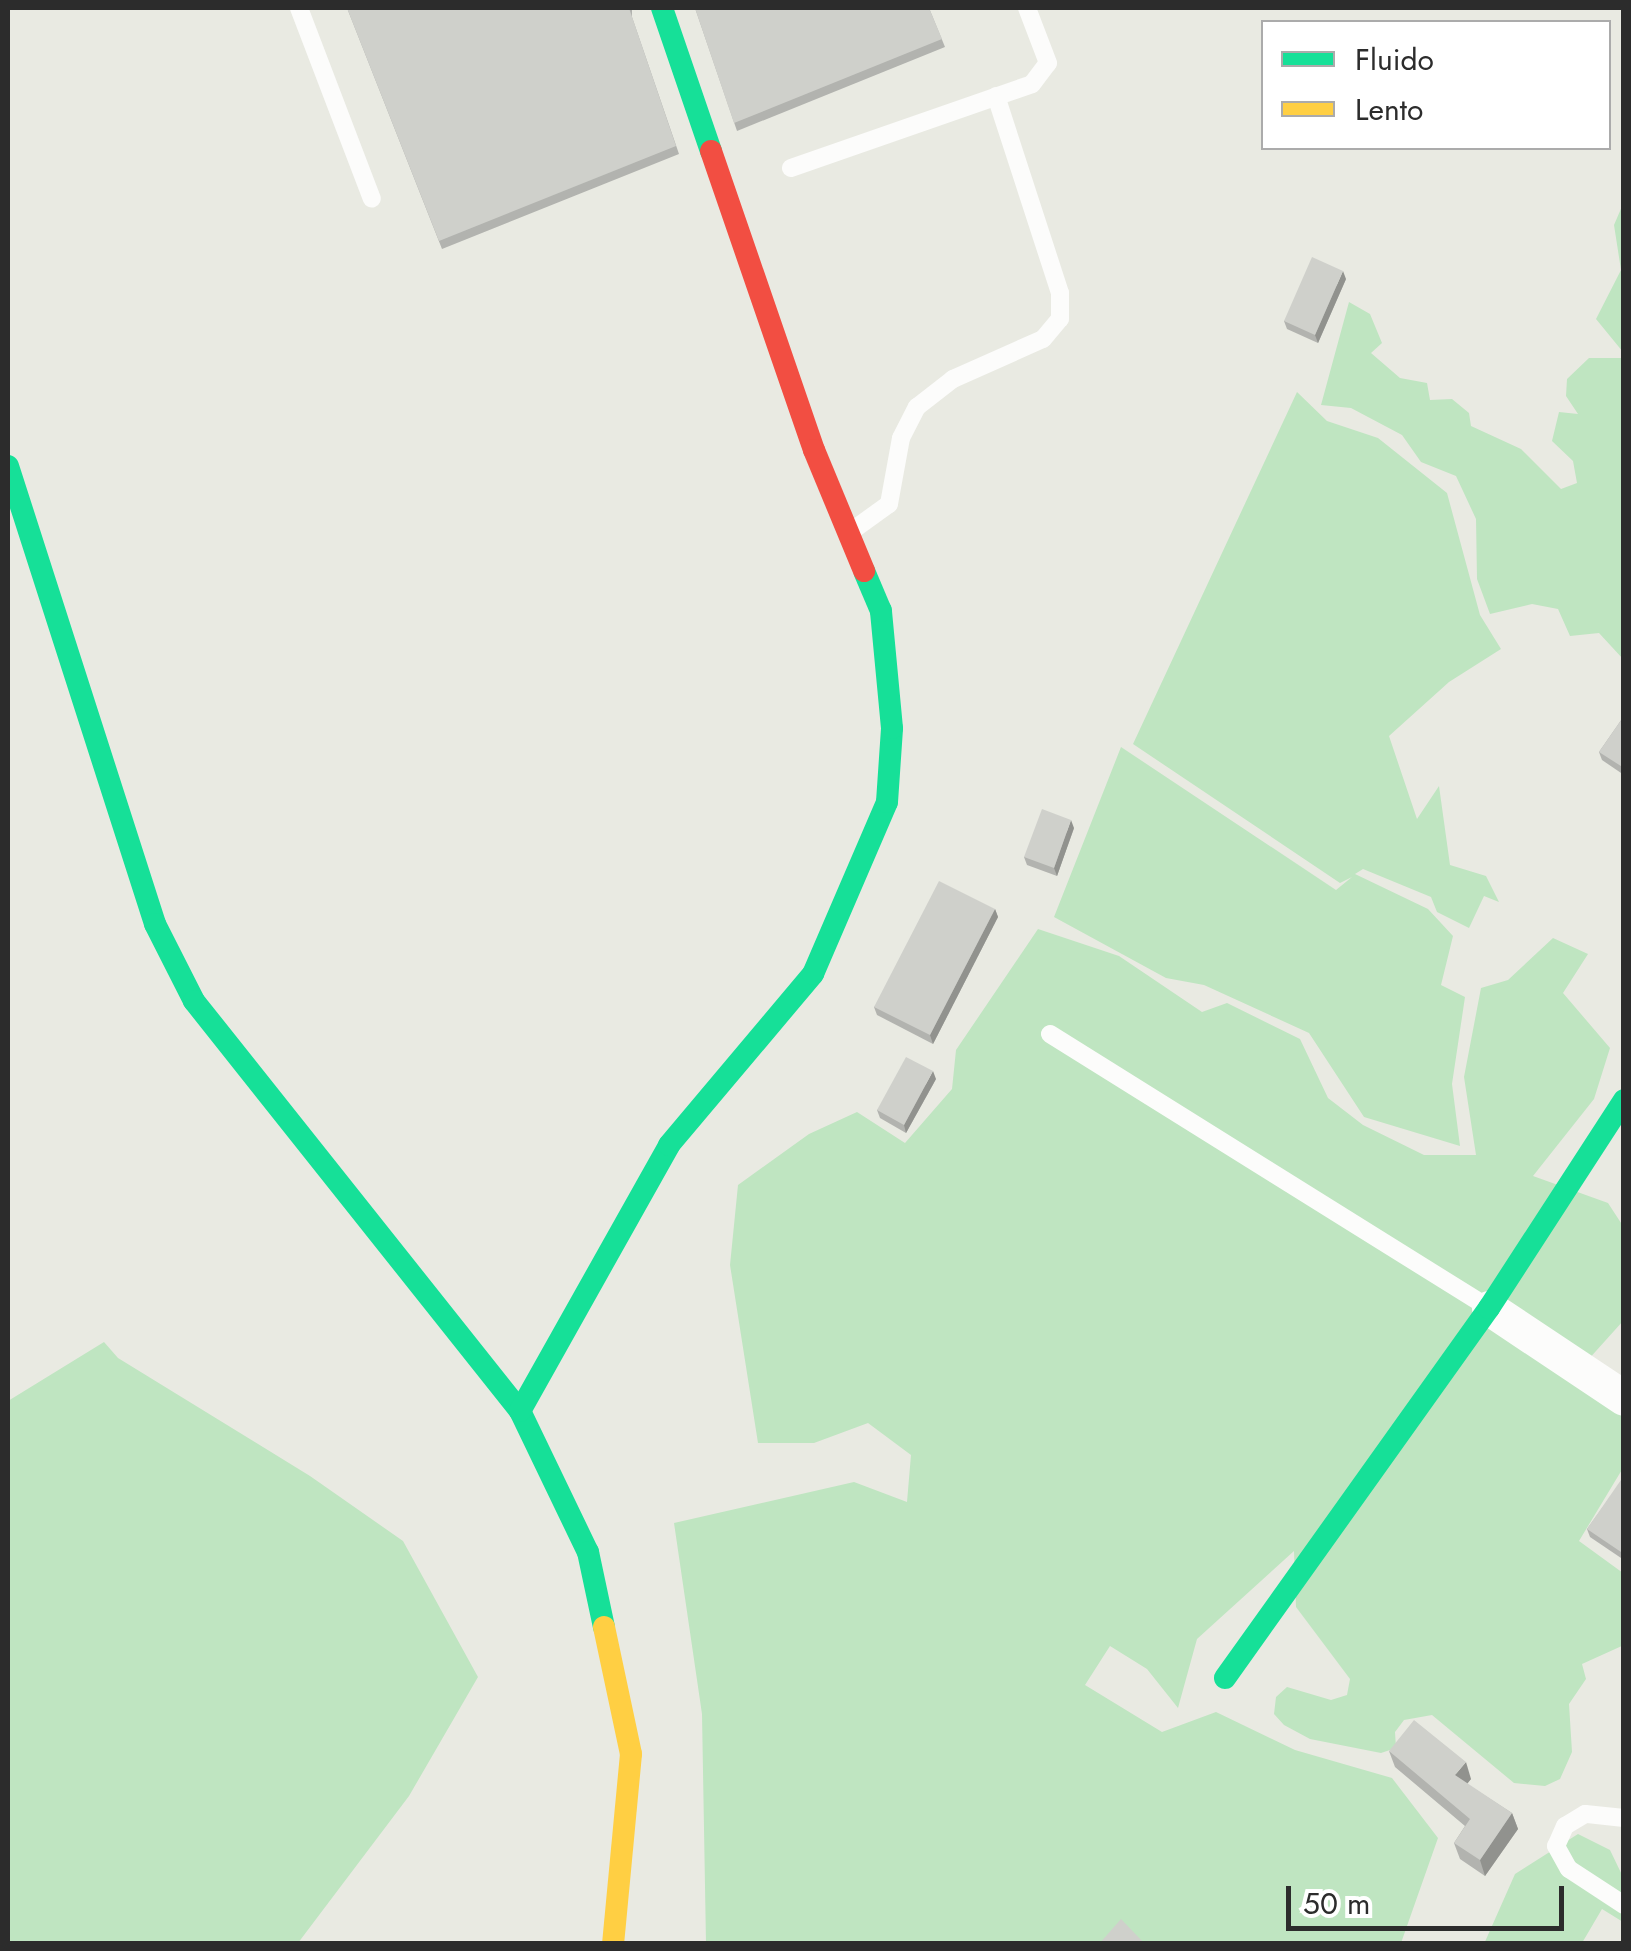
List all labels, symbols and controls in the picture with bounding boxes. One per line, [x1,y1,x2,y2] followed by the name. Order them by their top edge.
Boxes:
[1261,20,1611,150] legend
[1355,38,1434,81] text: Fluido
[1355,88,1423,131] text: Lento
[1291,1866,1568,1928] scale bar
[1303,1882,1370,1925] text: 50 m

